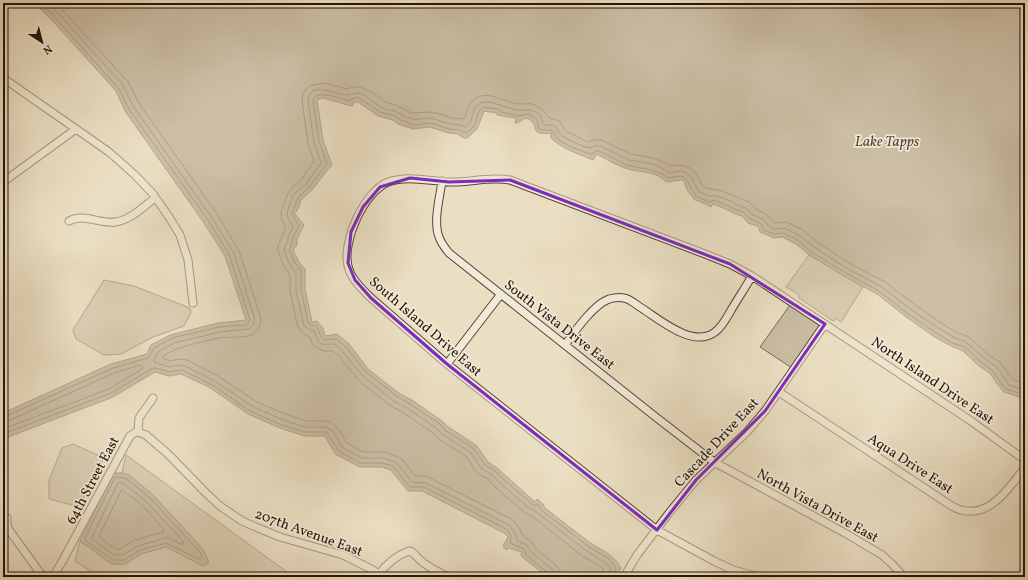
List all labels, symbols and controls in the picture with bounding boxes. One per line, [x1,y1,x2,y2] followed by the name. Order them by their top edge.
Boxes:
[22,22,62,62] north arrow
[39,40,55,57] text: N
[855,132,920,153] water label: Lake Tapps
[365,273,485,381] street label: South Island Drive East
[500,276,618,375] street label: South Vista Drive East
[867,333,997,429] street label: North Island Drive East
[671,394,764,492] street label: Cascade Drive East
[864,430,957,499] street label: Aqua Drive East
[62,433,124,528] street label: 64th Street East
[753,465,882,548] street label: North Vista Drive East
[252,505,365,562] street label: 207th Avenue East

